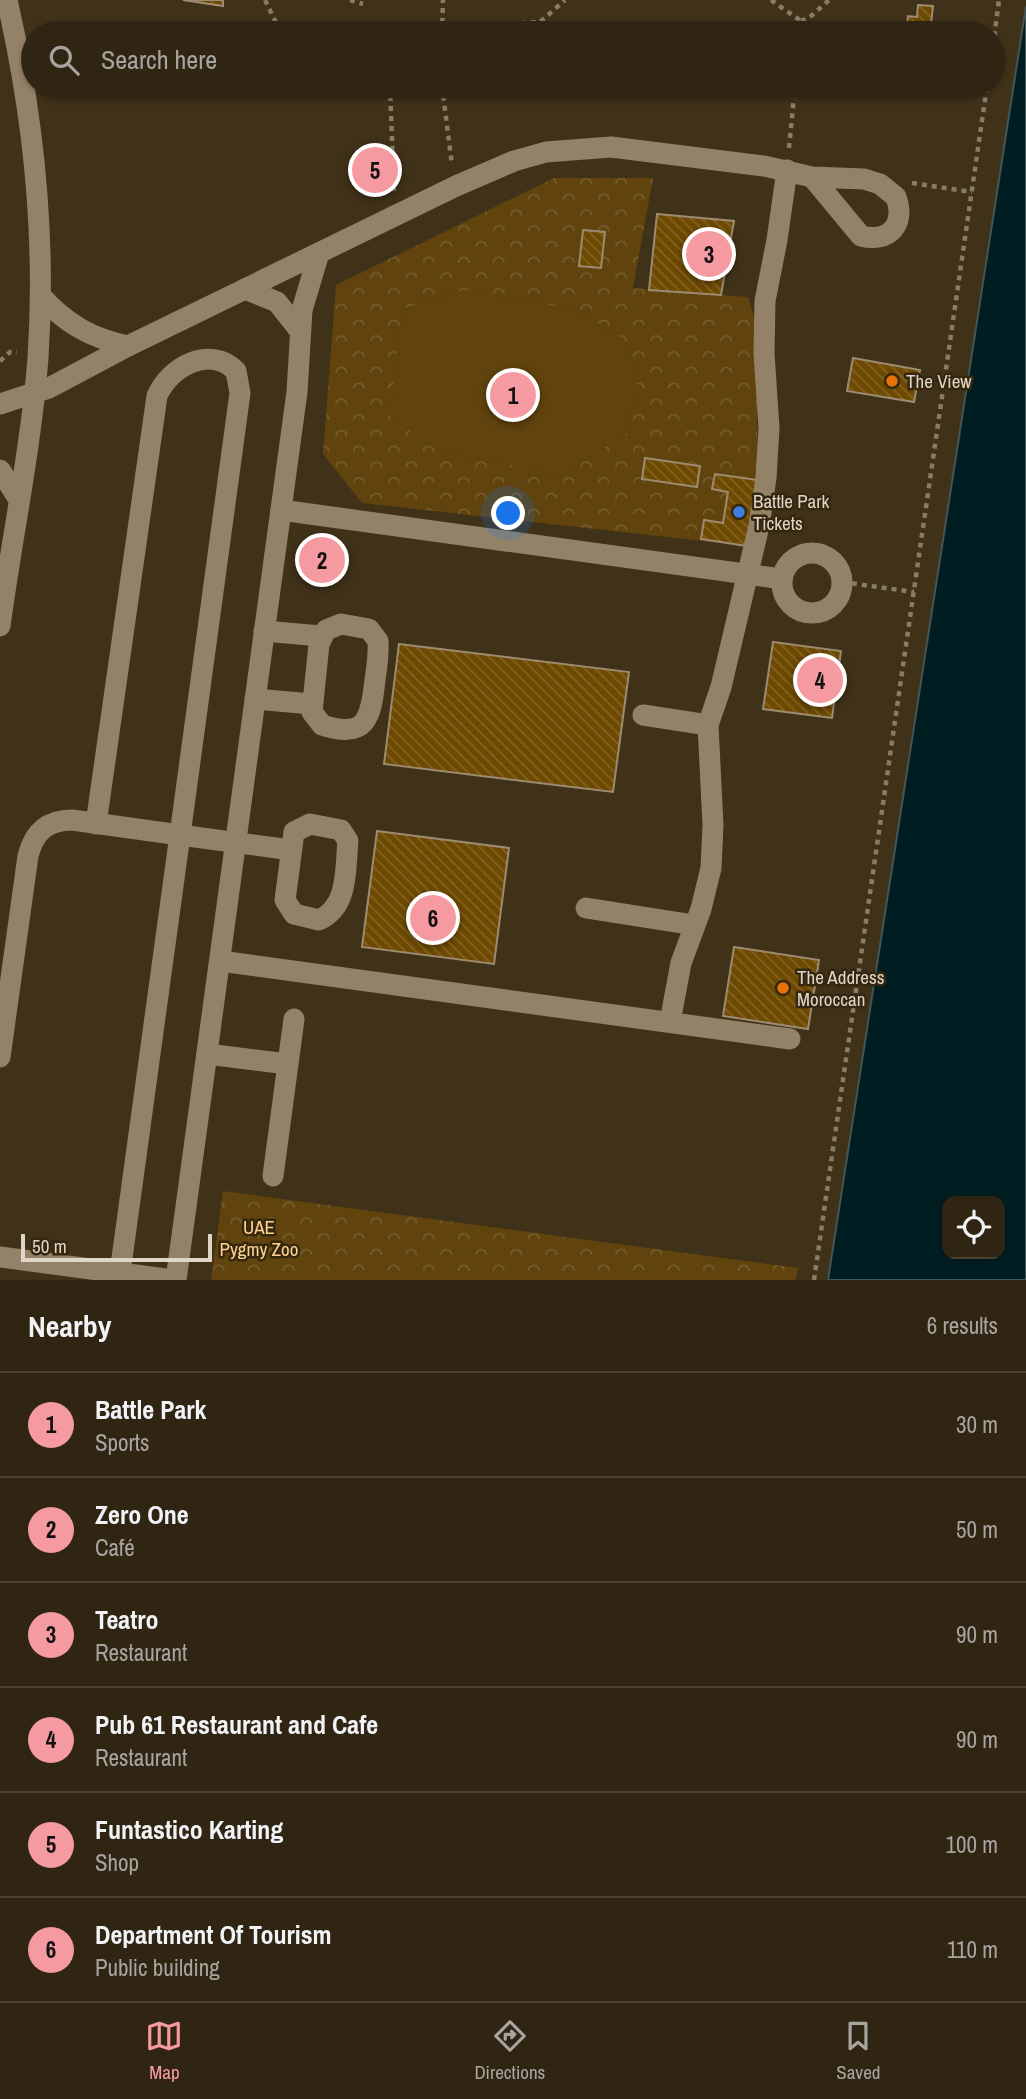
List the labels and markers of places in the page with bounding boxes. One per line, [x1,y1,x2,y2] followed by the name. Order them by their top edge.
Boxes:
[352,144,398,196] pin: 5
[686,228,732,280] pin: 3
[906,368,972,394] place label: The View
[490,369,536,421] pin: 1
[884,373,900,389] marker: The View
[753,488,829,536] place label: Battle Park Tickets
[731,504,747,520] marker: Battle Park Tickets
[299,534,345,586] pin: 2
[797,654,843,706] pin: 4
[410,892,456,944] pin: 6
[797,964,885,1012] place label: The Address Moroccan
[775,980,791,996] marker: The Address Moroccan

